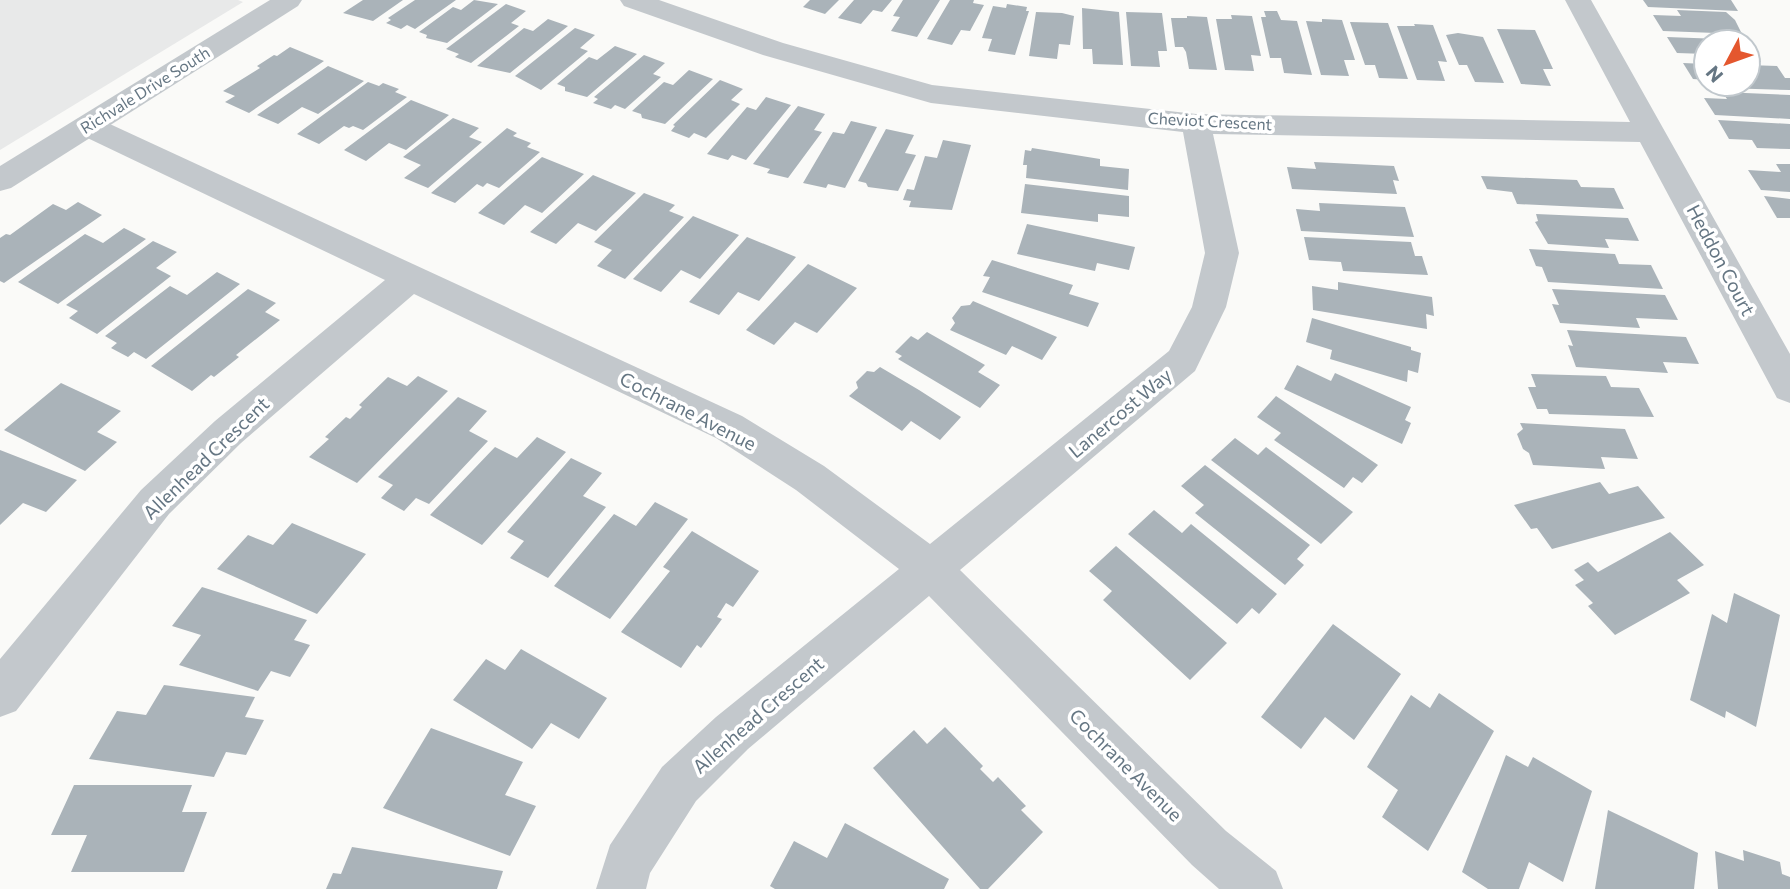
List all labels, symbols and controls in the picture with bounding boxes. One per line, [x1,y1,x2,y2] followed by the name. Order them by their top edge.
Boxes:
[1692,28,1762,98] north arrow
[77,42,213,137] street label: Richvale Drive South
[1700,62,1727,87] text: N
[1147,108,1273,133] street label: Cheviot Crescent
[1683,200,1760,319] street label: Heddon Court
[1063,363,1176,462] street label: Lanercost Way
[616,366,760,455] street label: Cochrane Avenue
[138,392,274,524] street label: Allenhead Crescent
[687,651,828,778] street label: Allenhead Crescent
[1065,704,1187,826] street label: Cochrane Avenue

